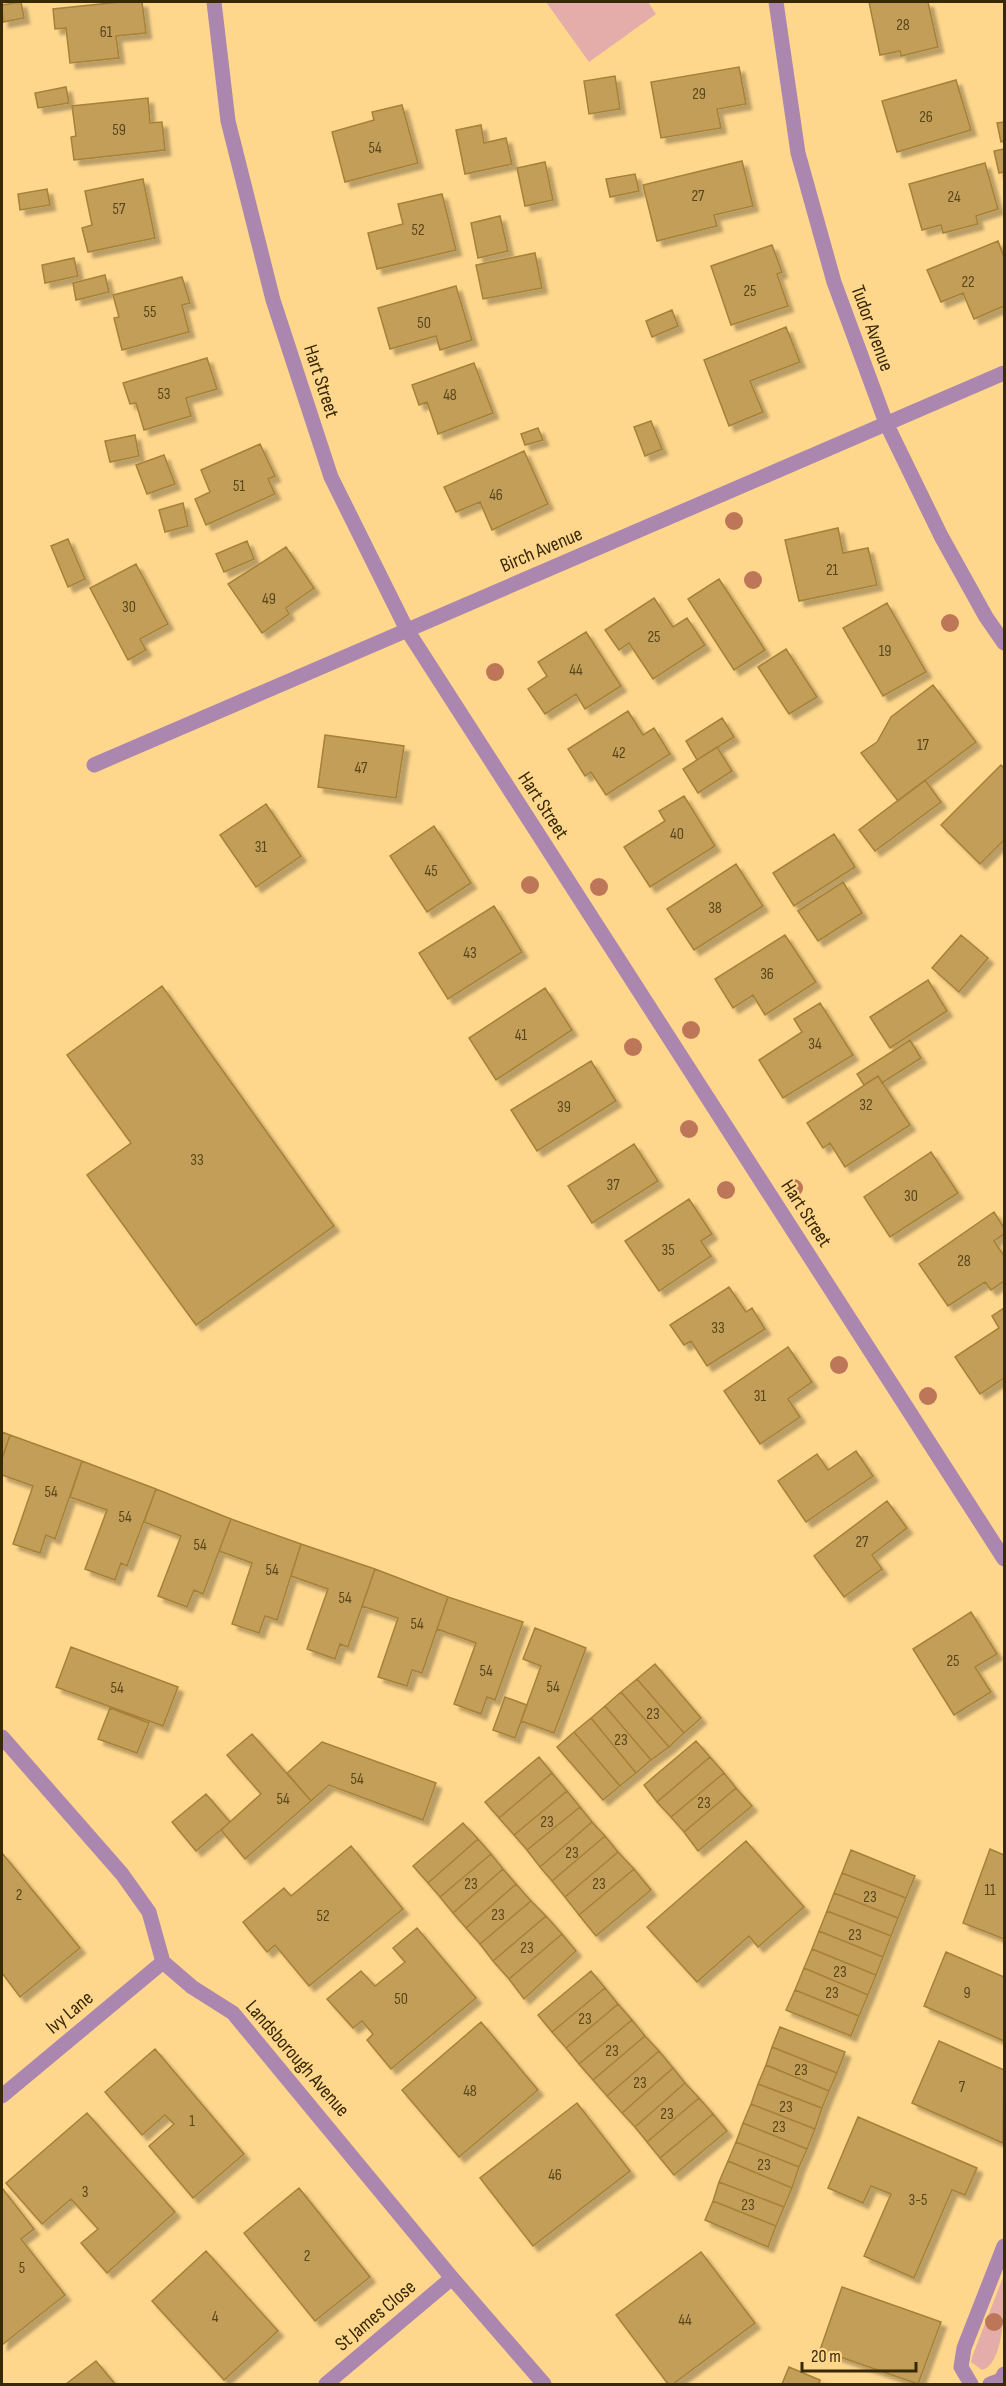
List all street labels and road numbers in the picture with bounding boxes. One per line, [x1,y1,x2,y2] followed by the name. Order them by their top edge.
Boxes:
[845,282,899,374] street label: Tudor Avenue
[298,342,344,421] street label: Hart Street
[497,522,586,578] street label: Birch Avenue
[513,767,574,844] street label: Hart Street
[776,1175,837,1252] street label: Hart Street
[41,1986,98,2039] street label: Ivy Lane
[240,1996,354,2122] street label: Landsborough Avenue
[330,2275,421,2356] street label: St James Close

